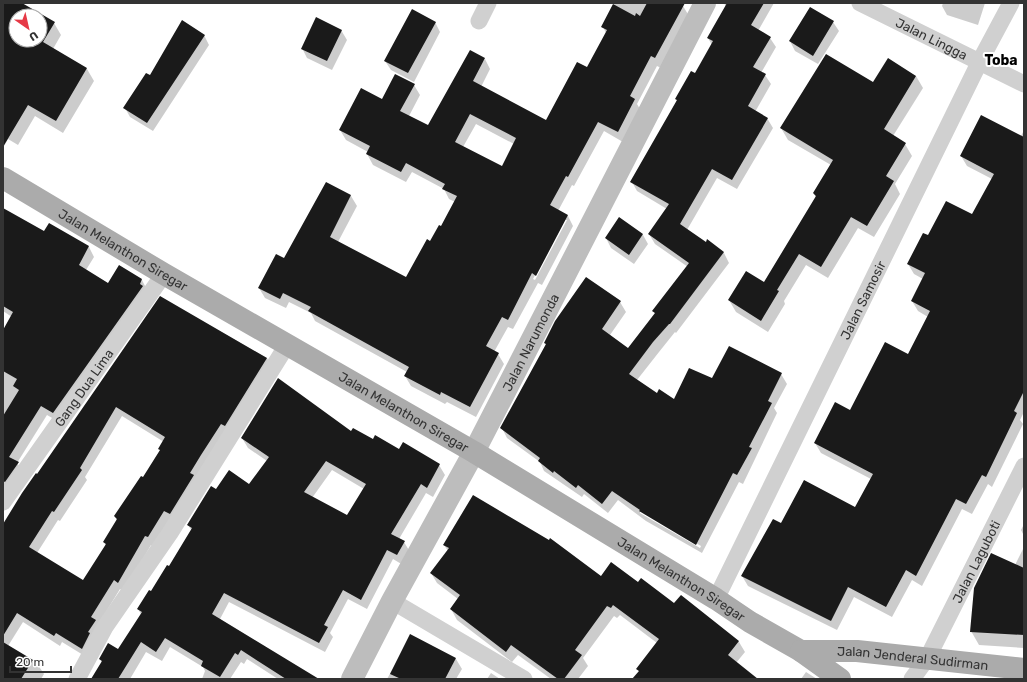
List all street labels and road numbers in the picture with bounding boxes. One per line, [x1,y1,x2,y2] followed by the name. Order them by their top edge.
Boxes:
[893,14,970,62] street label: Jalan Lingga
[56,206,191,294] street label: Jalan Melanthon Siregar
[837,258,888,342] street label: Jalan Samosir
[499,291,562,394] street label: Jalan Narumonda
[51,346,116,429] street label: Gang Dua Lima
[336,368,472,455] street label: Jalan Melanthon Siregar
[949,518,1003,605] street label: Jalan Laguboti
[615,534,748,624] street label: Jalan Melanthon Siregar
[837,643,989,673] street label: Jalan Jenderal Sudirman

